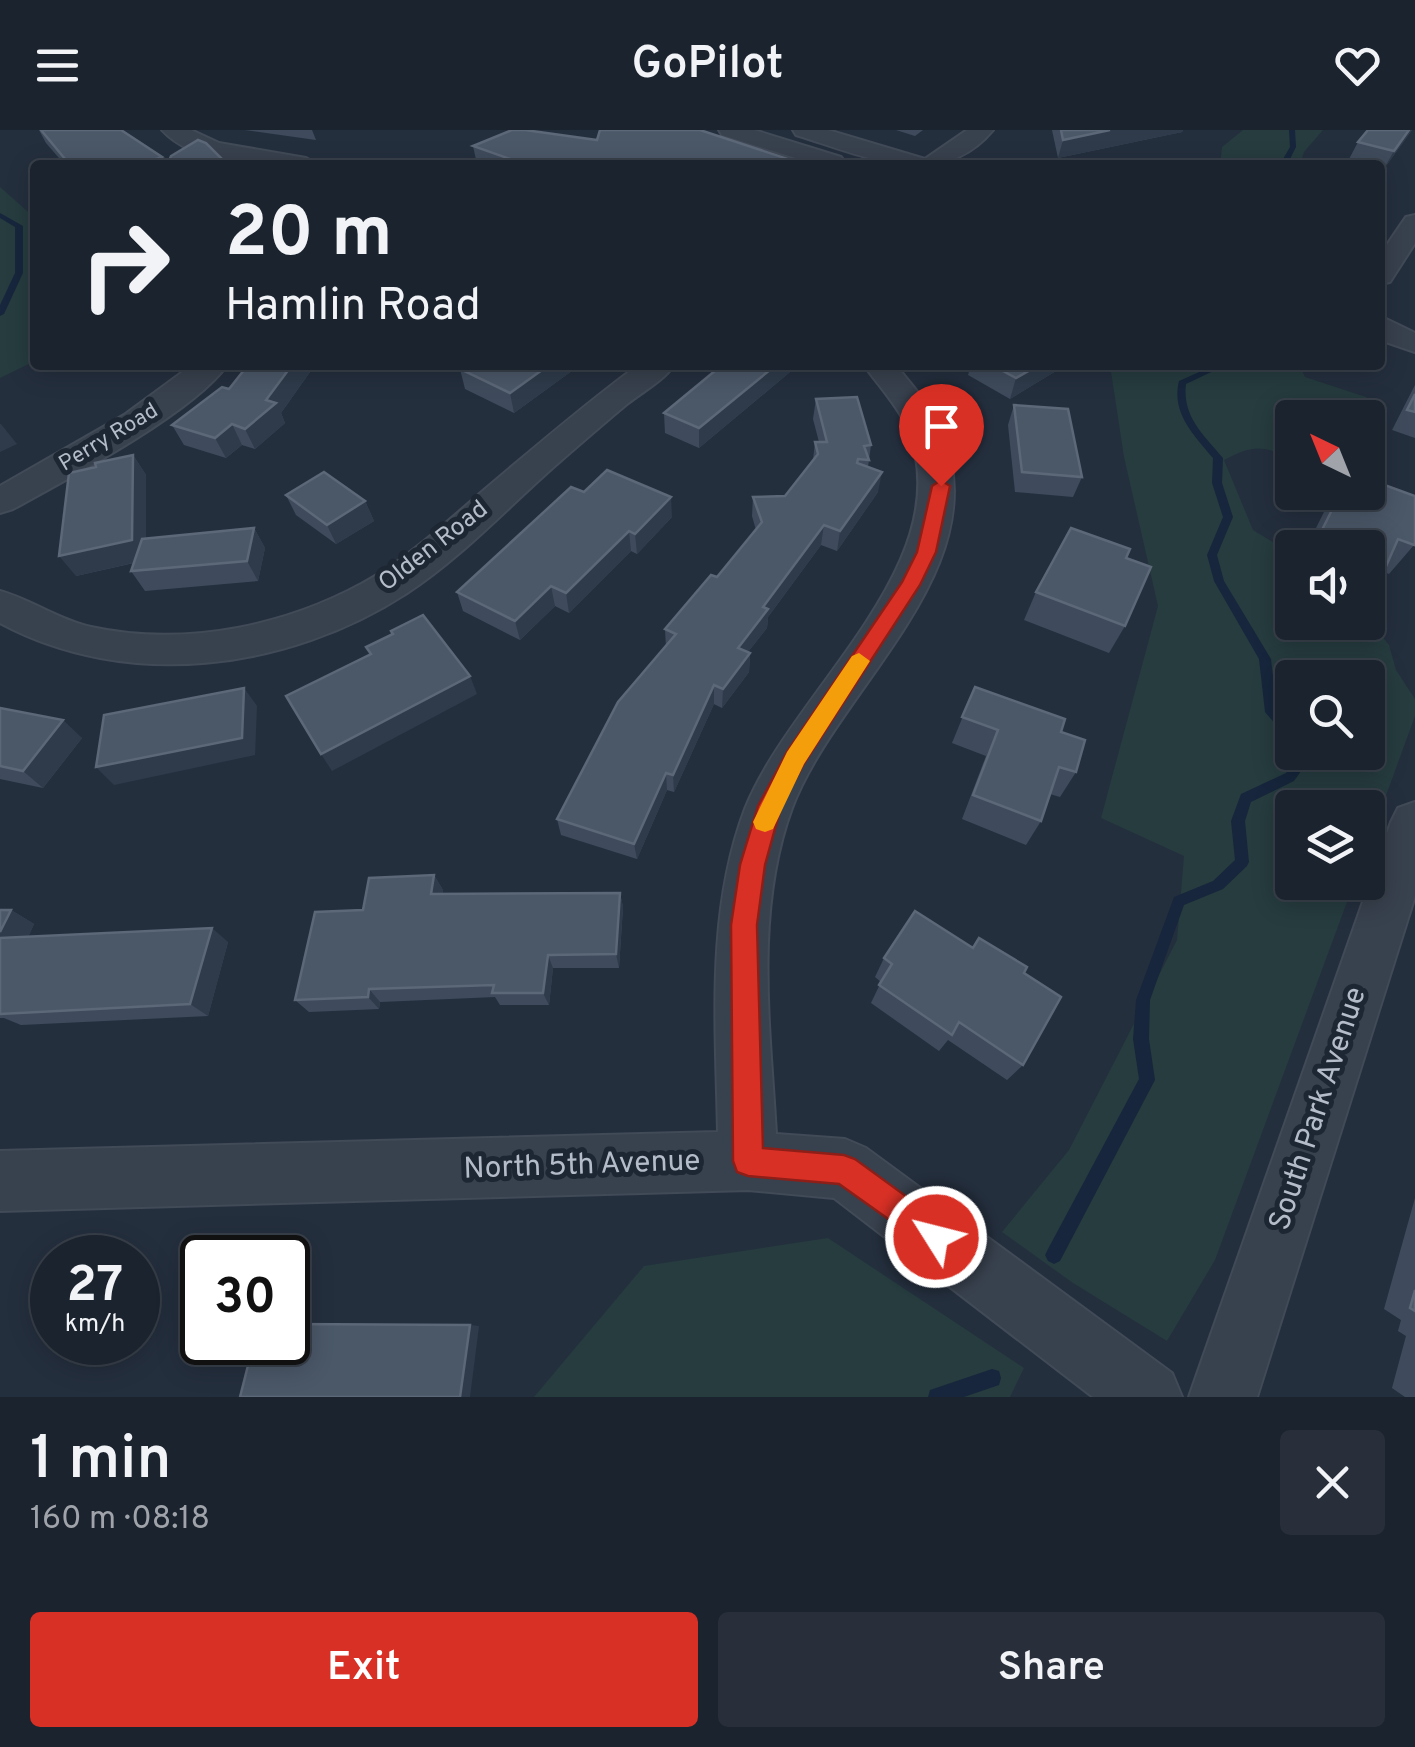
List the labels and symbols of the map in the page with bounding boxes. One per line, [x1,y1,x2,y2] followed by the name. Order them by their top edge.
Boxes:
[899,384,984,487] pin
[55,398,163,478] street label: Perry Road
[1275,400,1385,510] north arrow
[373,494,495,600] street label: Olden Road
[1262,983,1376,1235] street label: South Park Avenue
[463,1143,701,1189] street label: North 5th Avenue
[884,1185,988,1289] position arrow
[180,1235,310,1365] speed limit sign: 30

